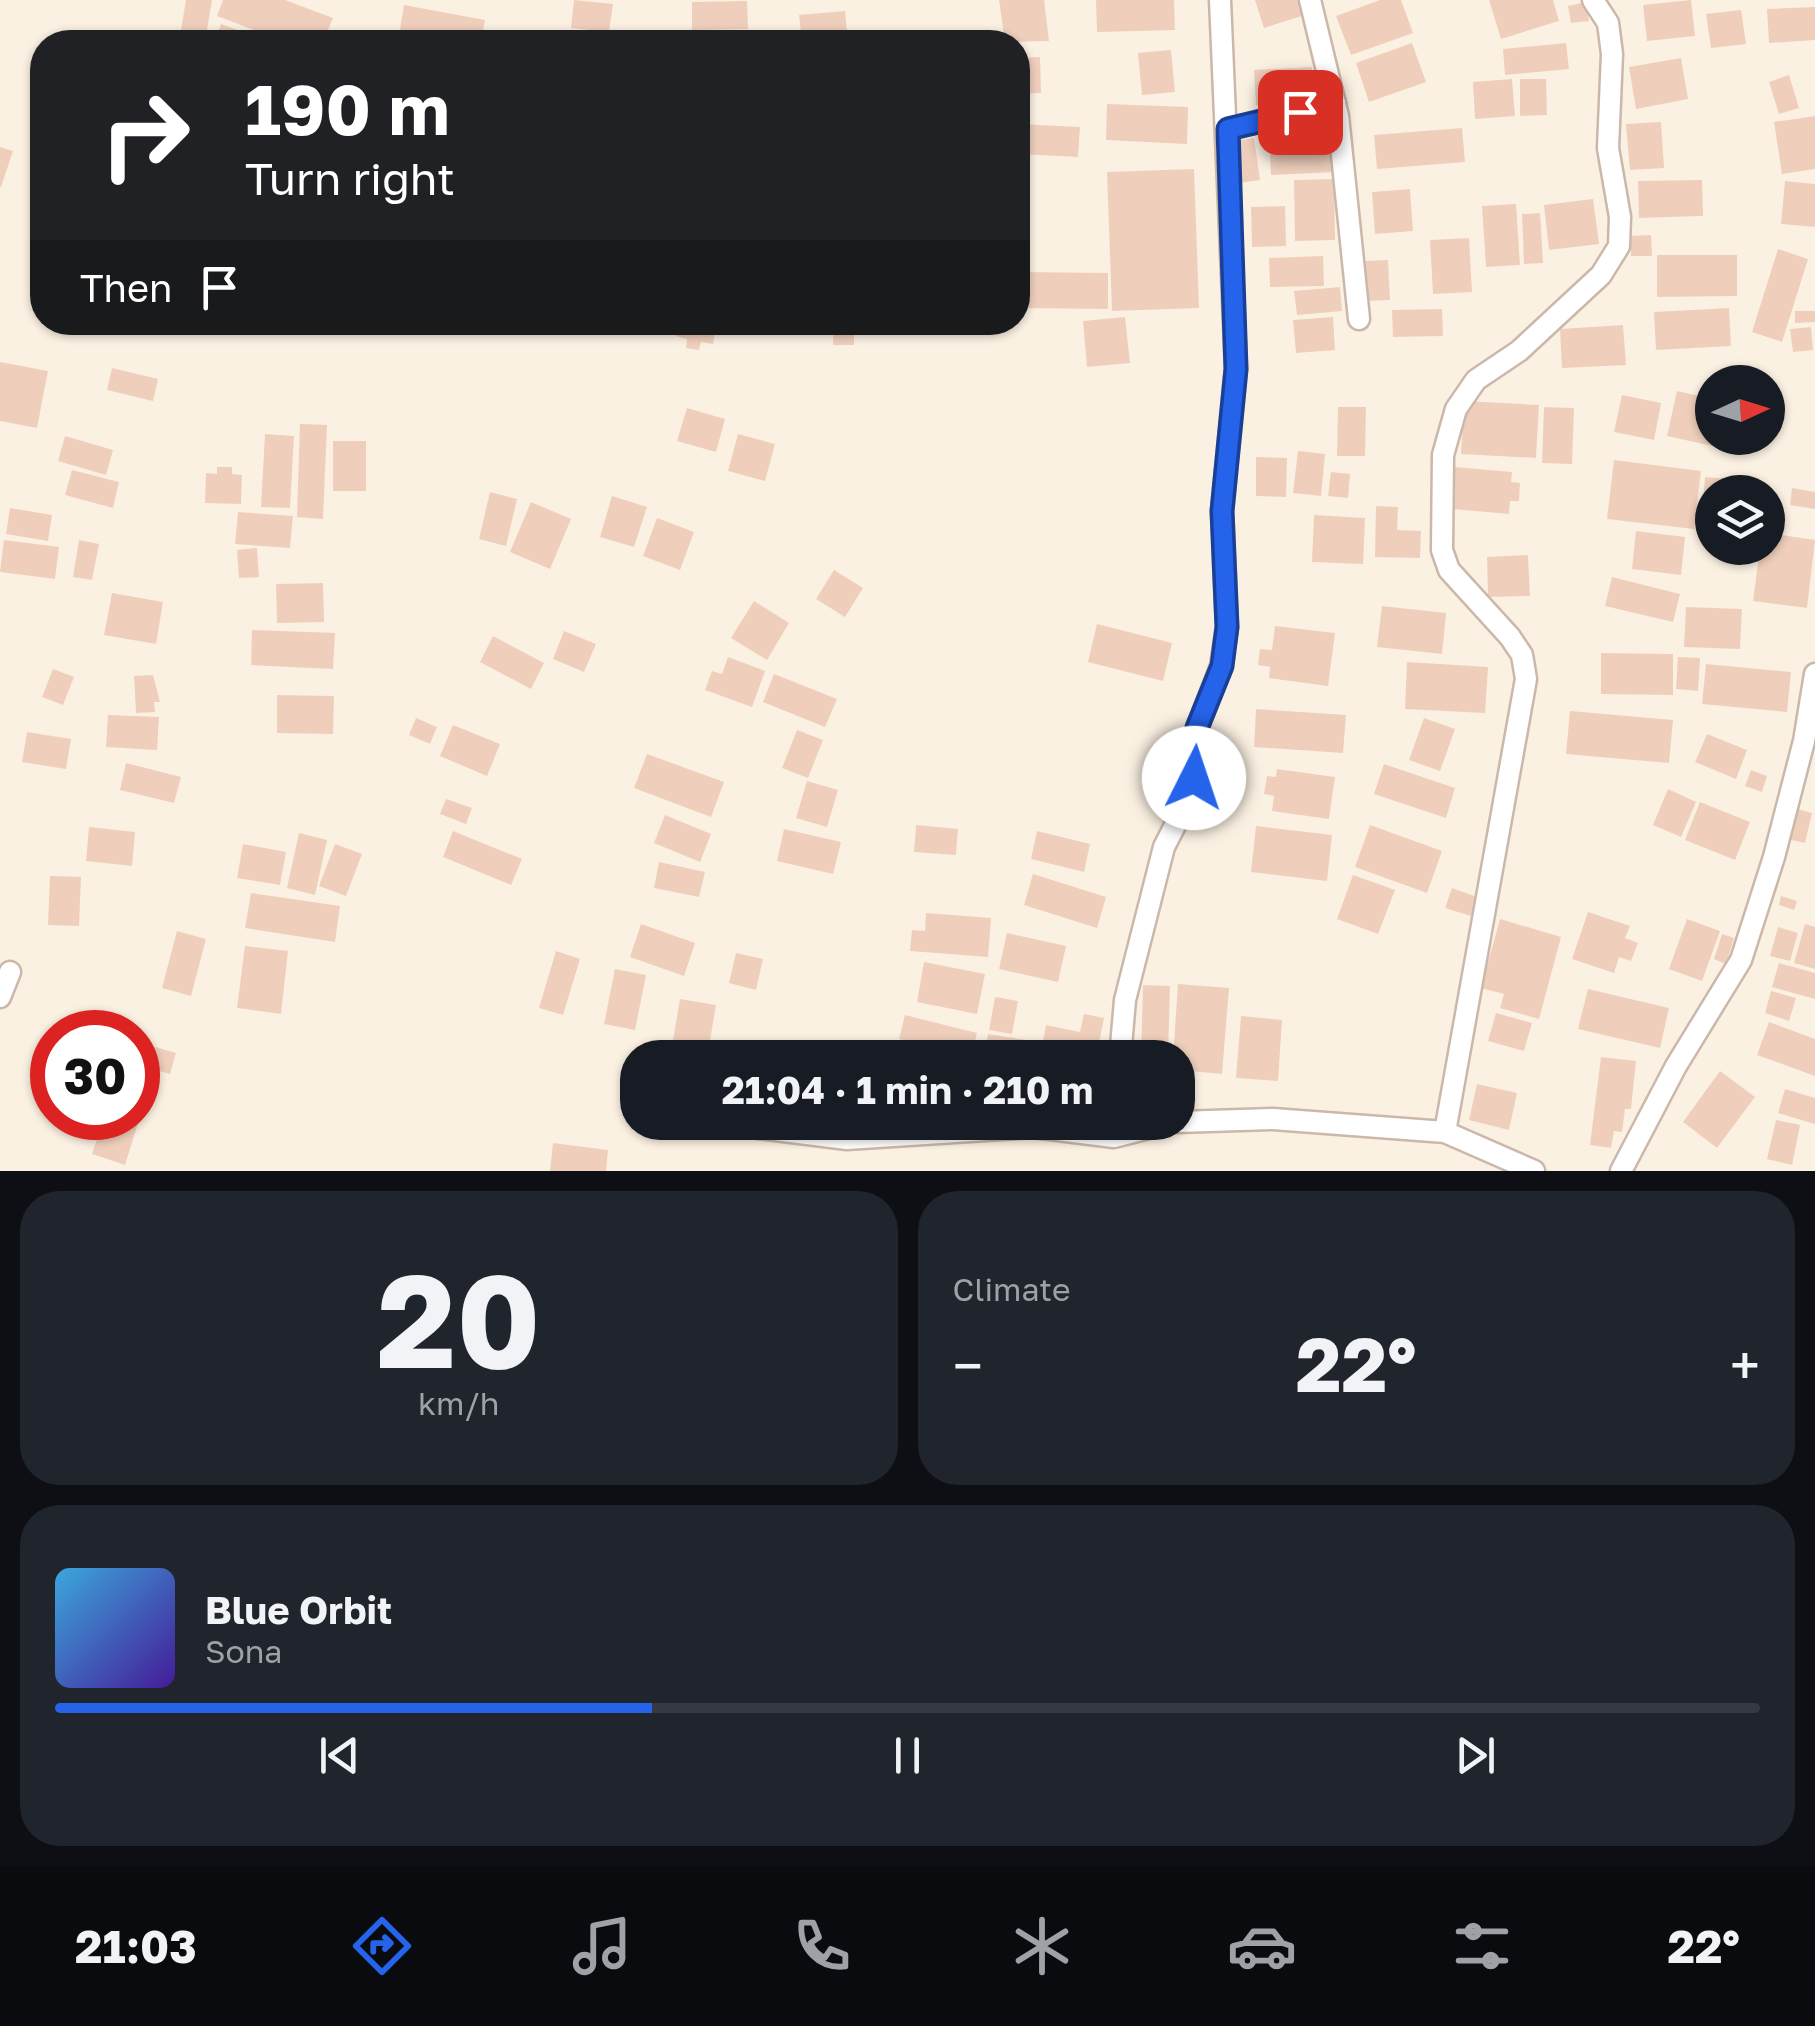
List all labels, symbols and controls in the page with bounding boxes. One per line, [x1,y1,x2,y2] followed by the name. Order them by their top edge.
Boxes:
[245,66,450,150] text: 190 m
[80,70,210,200] icon: right
[1258,70,1343,155] pin
[1273,85,1328,140] icon: arrive
[245,151,455,205] text: Turn right
[192,260,247,315] icon: arrive
[80,265,172,310] text: Then
[1695,365,1785,455] north arrow
[1695,365,1785,565] map controls
[1695,475,1785,565] button: layers
[1142,726,1246,830] position arrow
[30,1010,160,1140] speed limit sign: 30
[722,1067,1093,1112] text: 21:04 · 1 min · 210 m
[377,1241,541,1397] text: 20
[953,1270,1071,1308] text: Climate
[1296,1318,1417,1409] text: 22°
[953,1332,983,1398] text: −
[1730,1332,1760,1398] text: +
[418,1384,499,1422] text: km/h
[205,1587,392,1632] text: Blue Orbit
[205,1632,282,1670] text: Sona
[312,1728,367,1783] icon: previous
[880,1728,935,1783] icon: pause
[1448,1728,1503,1783] icon: next
[347,1911,417,1981] icon: directions
[567,1911,637,1981] icon: music
[787,1911,857,1981] icon: phone
[1007,1911,1077,1981] icon: climate
[1227,1911,1297,1981] icon: car
[1447,1911,1517,1981] icon: filters
[75,1919,197,1973] text: 21:03
[1667,1919,1740,1973] text: 22°

